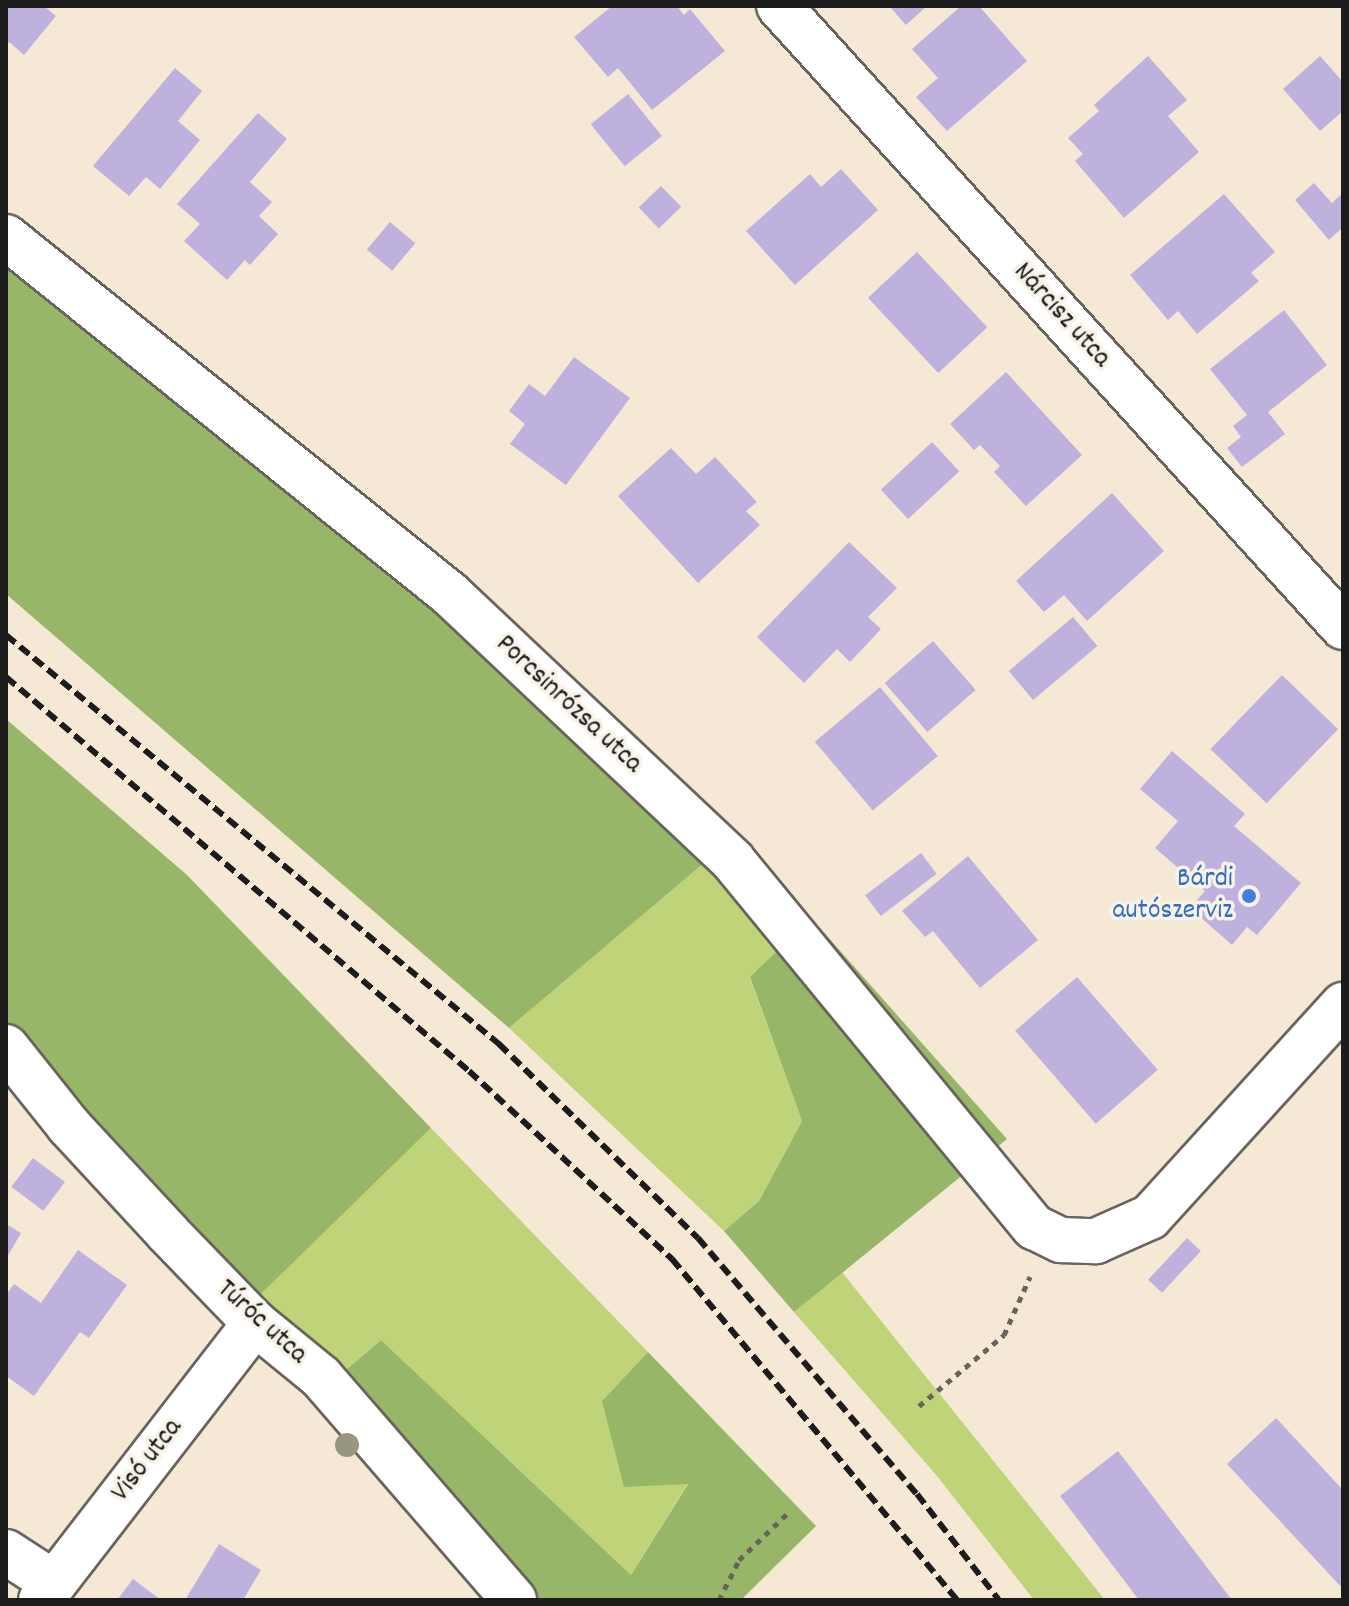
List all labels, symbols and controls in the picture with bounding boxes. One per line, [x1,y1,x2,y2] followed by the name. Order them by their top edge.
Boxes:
[1005,256,1117,376] street label: Nárcisz utca
[488,629,648,781] street label: Porcsinrózsa utca
[1112,863,1233,929] place label: Bárdi autószerviz
[1240,887,1258,905] marker: Bárdi autószerviz
[209,1274,313,1372] street label: Túróc utca
[105,1413,191,1509] street label: Visó utca

